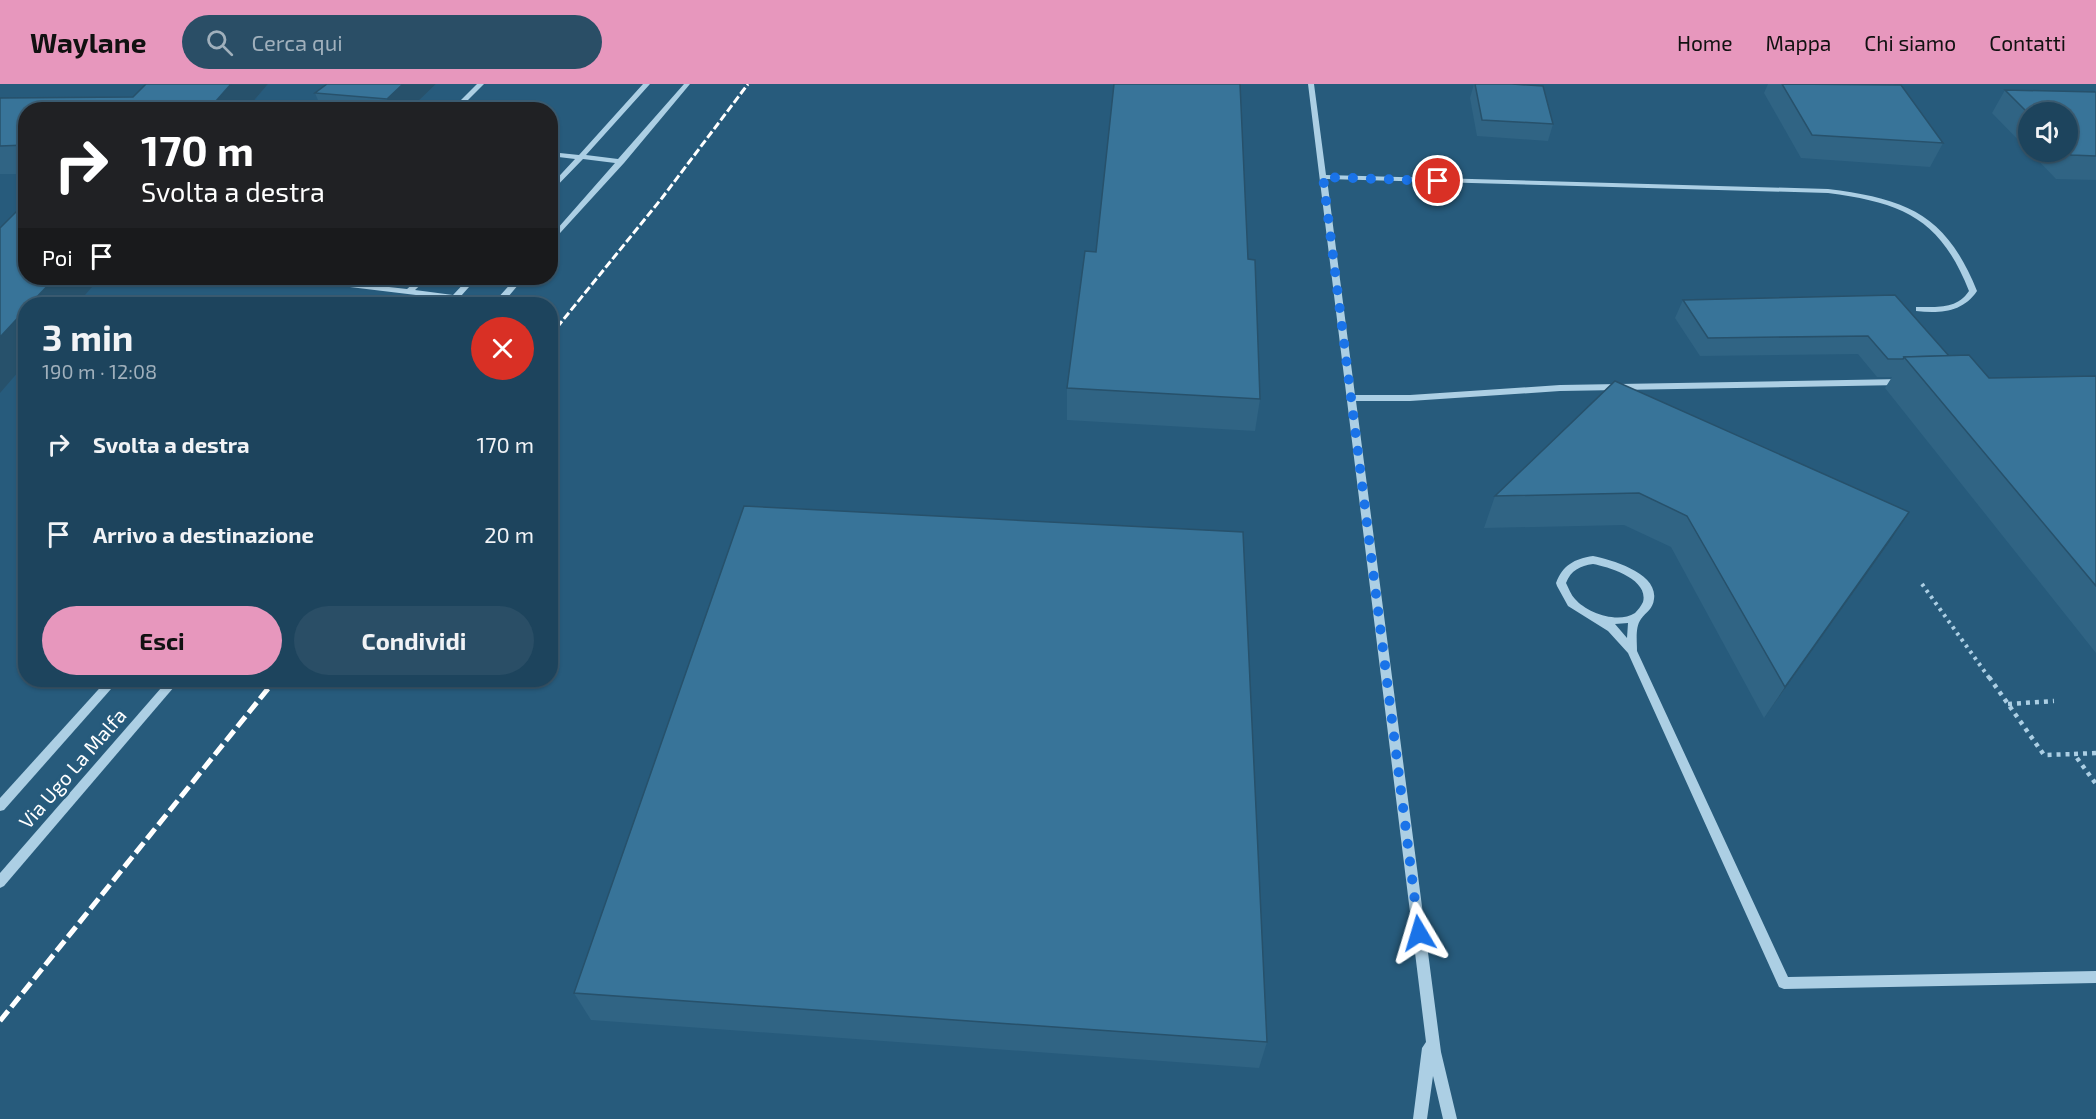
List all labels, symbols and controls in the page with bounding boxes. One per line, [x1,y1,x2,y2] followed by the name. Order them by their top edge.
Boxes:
[182,15,602,69] search box
[30,25,146,59] text: Waylane
[203,26,236,59] icon: search
[251,29,343,55] text: Cerca qui
[1677,30,1733,55] text: Home
[1766,30,1831,55] text: Mappa
[1864,30,1956,55] text: Chi siamo
[1989,30,2066,55] text: Contatti
[2018,102,2078,162] map controls
[2018,102,2078,162] button: sound
[141,124,254,174] text: 170 m
[42,126,120,204] icon: right
[1412,155,1463,206] pin
[1421,164,1454,197] icon: arrive
[141,175,325,207] text: Svolta a destra
[85,240,118,273] icon: arrive
[42,244,73,270] text: Poi
[42,315,133,358] text: 3 min
[471,317,534,380] button: close
[42,359,157,383] text: 190 m · 12:08
[42,428,75,461] icon: right
[93,431,250,457] text: Svolta a destra
[477,431,534,457] text: 170 m
[42,518,75,551] icon: arrive
[93,521,314,547] text: Arrivo a destinazione
[484,521,534,547] text: 20 m
[42,606,282,675] button: Esci
[294,606,534,675] button: Condividi
[13,703,131,833] street label: Via Ugo La Malfa
[1387,901,1451,965] position arrow

